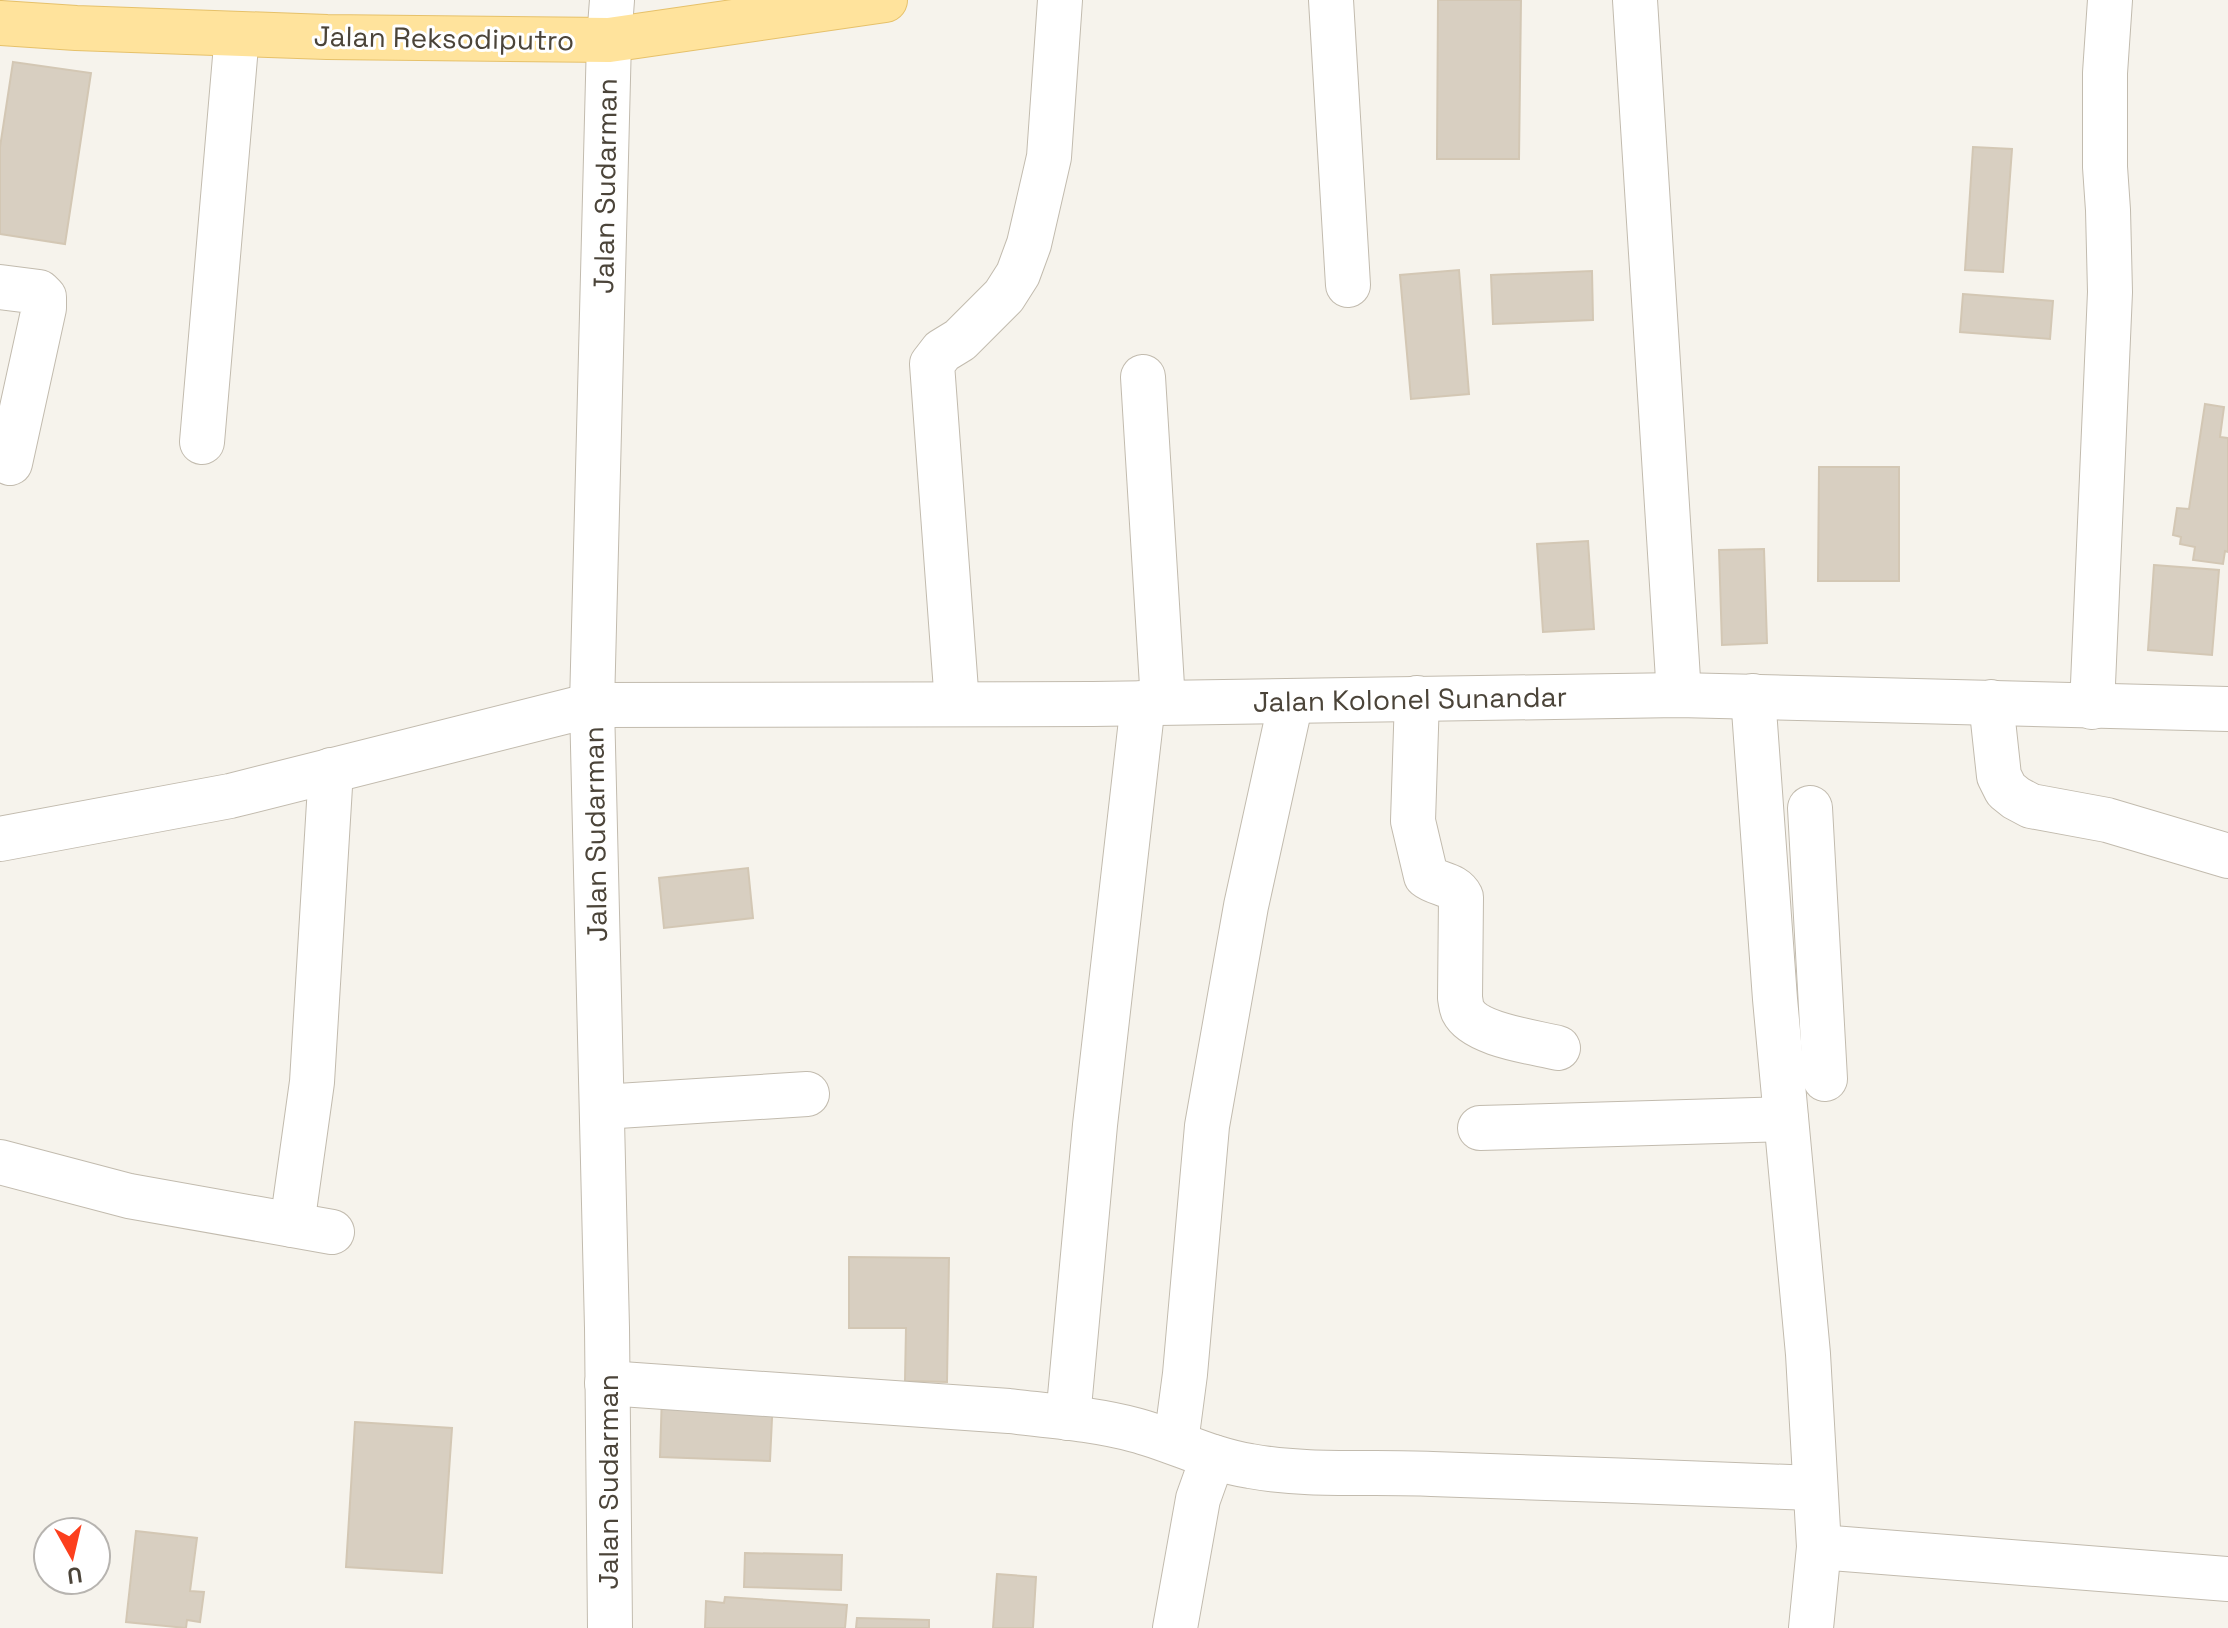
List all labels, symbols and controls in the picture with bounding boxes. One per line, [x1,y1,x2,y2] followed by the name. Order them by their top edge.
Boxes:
[313,18,575,58] street label: Jalan Reksodiputro
[585,78,625,294] street label: Jalan Sudarman
[1252,678,1568,720] street label: Jalan Kolonel Sunandar
[575,726,615,942] street label: Jalan Sudarman
[590,1374,626,1590] street label: Jalan Sudarman
[32,1516,112,1596] north arrow
[66,1561,84,1591] text: U

